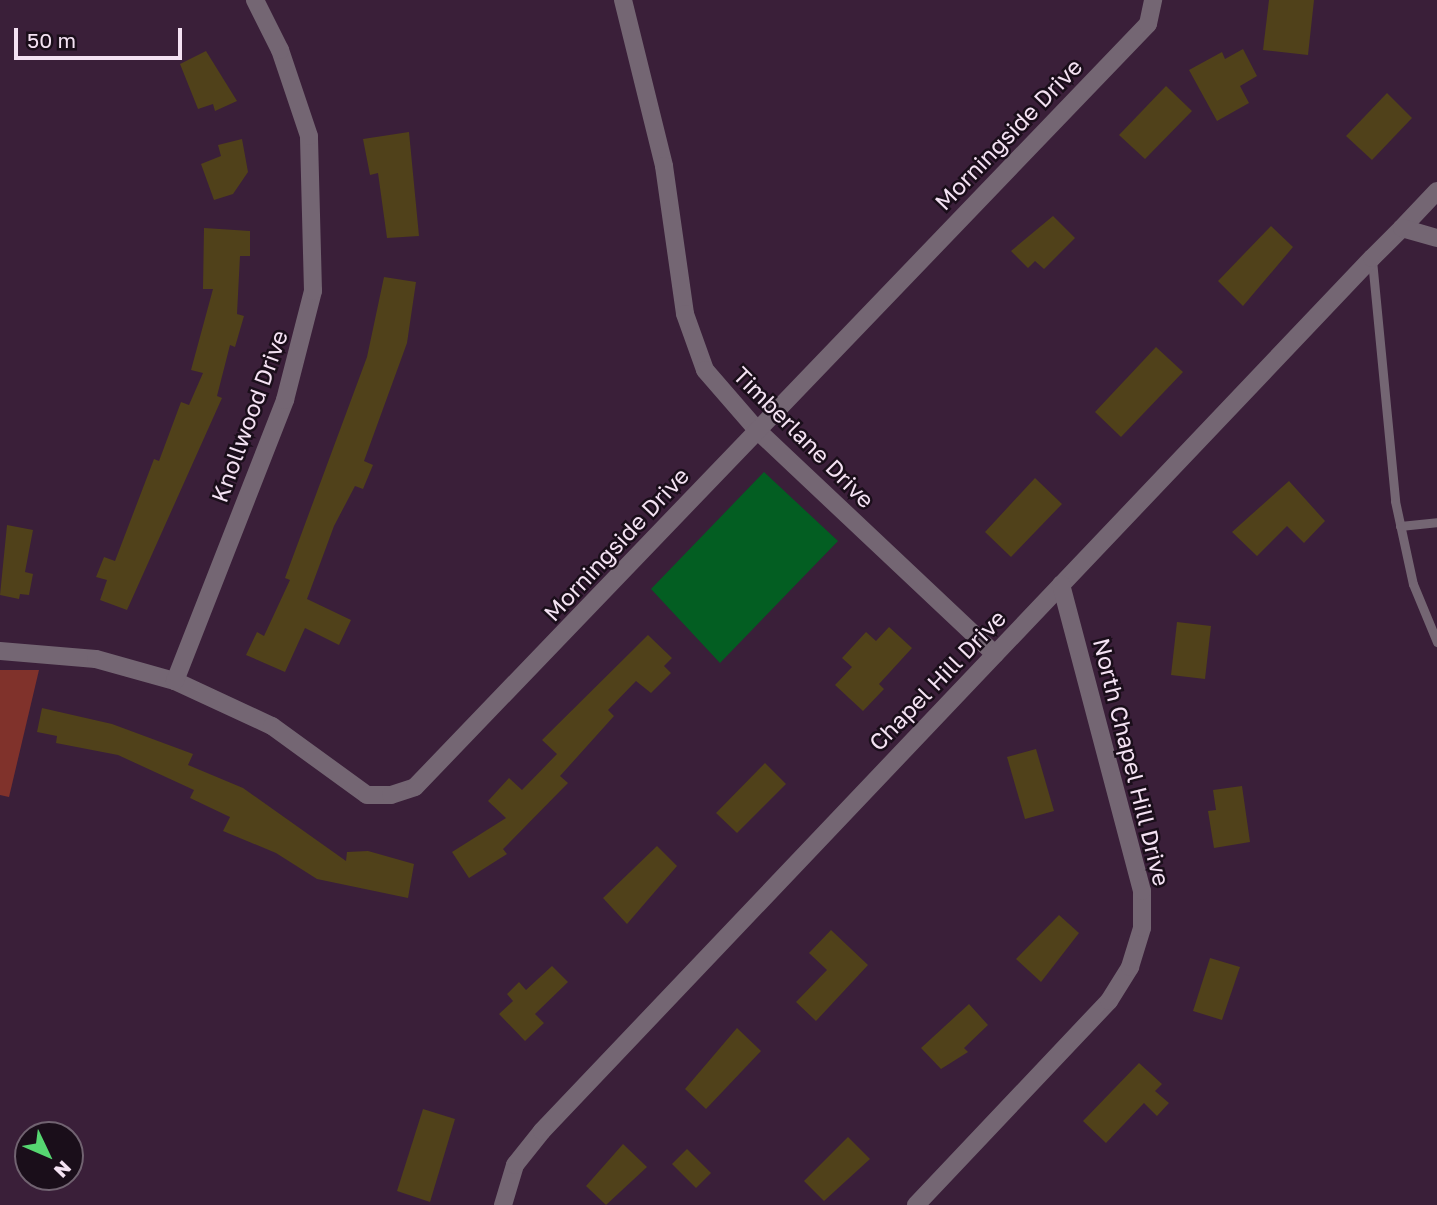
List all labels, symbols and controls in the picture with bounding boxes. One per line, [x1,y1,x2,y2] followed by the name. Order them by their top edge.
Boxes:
[18,14,186,58] scale bar
[27,27,76,53] text: 50 m
[929,53,1087,215] street label: Morningside Drive
[205,326,293,506] street label: Knollwood Drive
[728,361,880,513] street label: Timberlane Drive
[538,462,694,626] street label: Morningside Drive
[863,604,1011,756] street label: Chapel Hill Drive
[1088,635,1176,889] street label: North Chapel Hill Drive
[14,1121,84,1191] north arrow
[50,1156,76,1183] text: N

